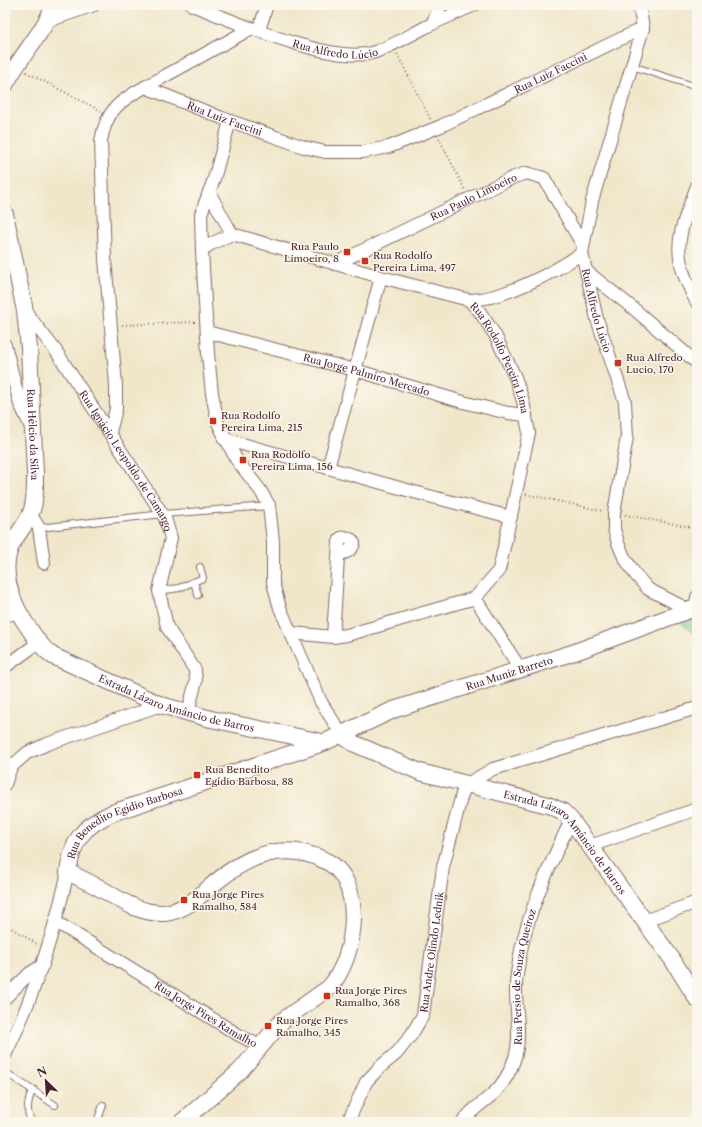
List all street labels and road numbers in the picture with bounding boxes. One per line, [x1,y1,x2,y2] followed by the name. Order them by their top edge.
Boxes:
[291,37,380,62] street label: Rua Alfredo Lúcio
[512,50,589,97] street label: Rua Luiz Faccini
[185,99,264,139] street label: Rua Luiz Faccini
[428,171,519,224] street label: Rua Paulo Limoeiro
[579,267,614,354] street label: Rua Alfredo Lúcio
[467,300,531,415] street label: Rua Rodolfo Pereira Lima
[302,351,431,399] street label: Rua Jorge Palmiro Mercado
[76,388,175,533] street label: Rua Ignácio Leopoldo de Camargo
[24,389,41,481] street label: Rua Hélcio da Silva
[464,654,554,693] street label: Rua Muniz Barreto
[96,672,255,735] street label: Estrada Lázaro Amâncio de Barros
[65,784,185,861] street label: Rua Benedito Egídio Barbosa
[502,788,629,897] street label: Estrada Lázaro Amâncio de Barros
[417,890,447,1013] street label: Rua Andre Olindo Lednik
[510,907,539,1045] street label: Rua Persio de Souza Queiroz
[152,979,259,1050] street label: Rua Jorge Pires Ramalho

